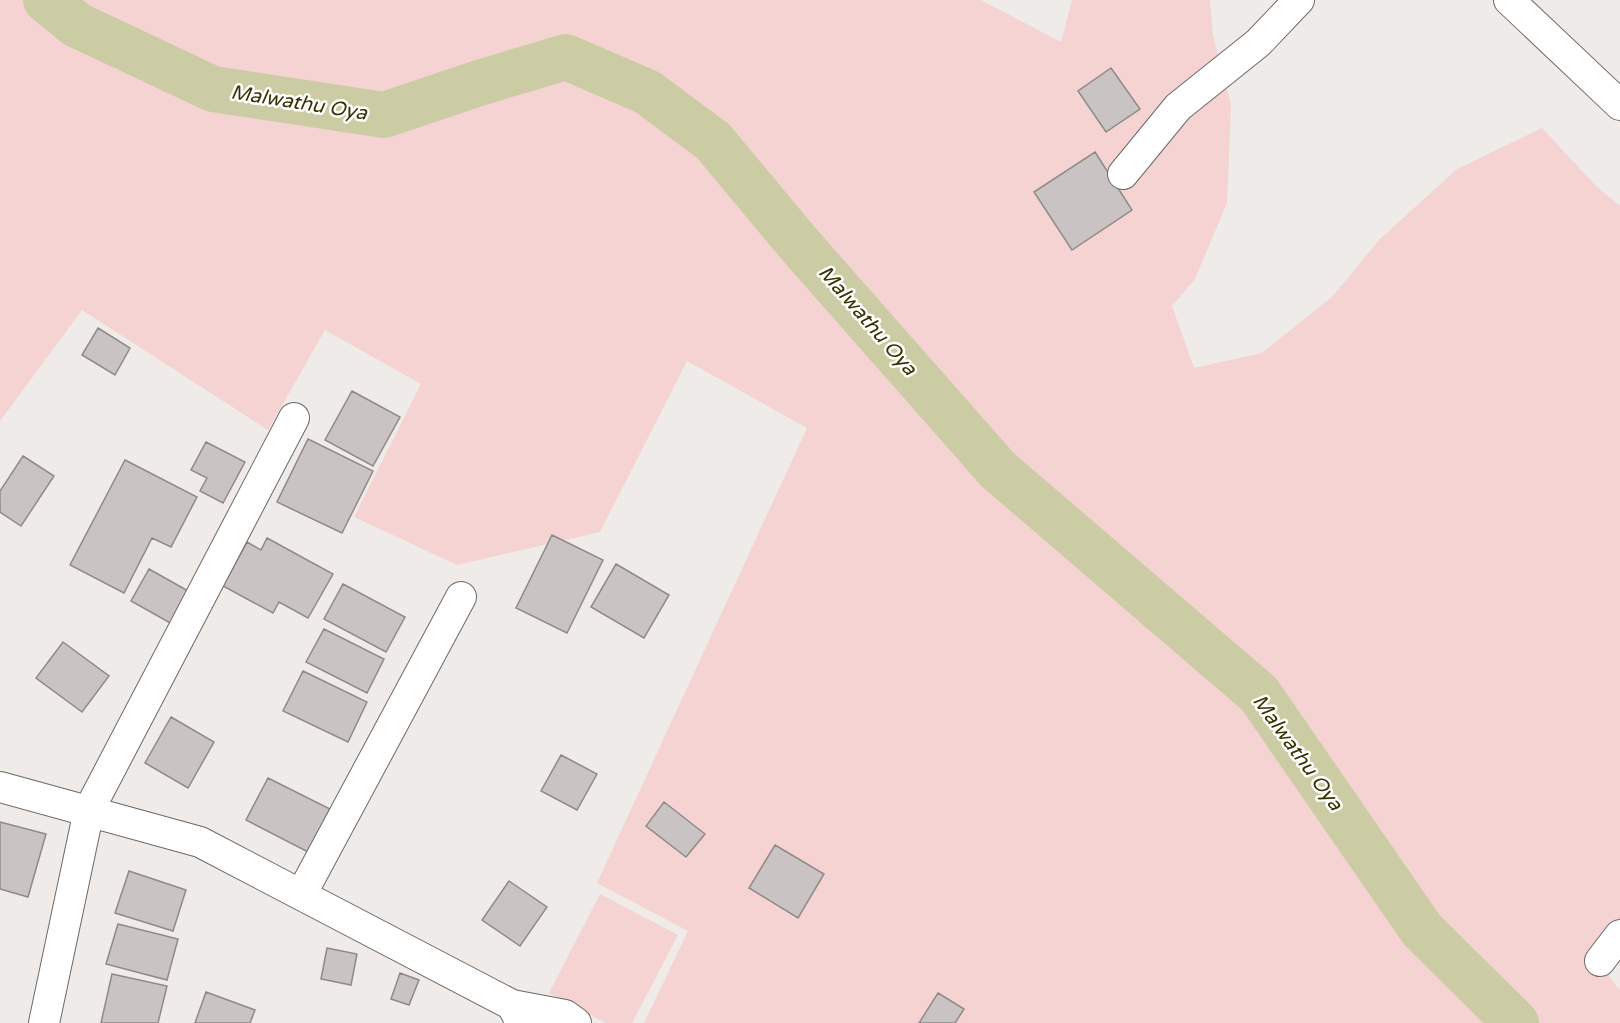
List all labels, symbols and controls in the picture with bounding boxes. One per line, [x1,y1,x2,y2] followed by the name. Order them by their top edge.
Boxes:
[229,80,369,126] water label: Malwathu Oya
[813,261,922,381] water label: Malwathu Oya
[1247,690,1348,816] water label: Malwathu Oya

